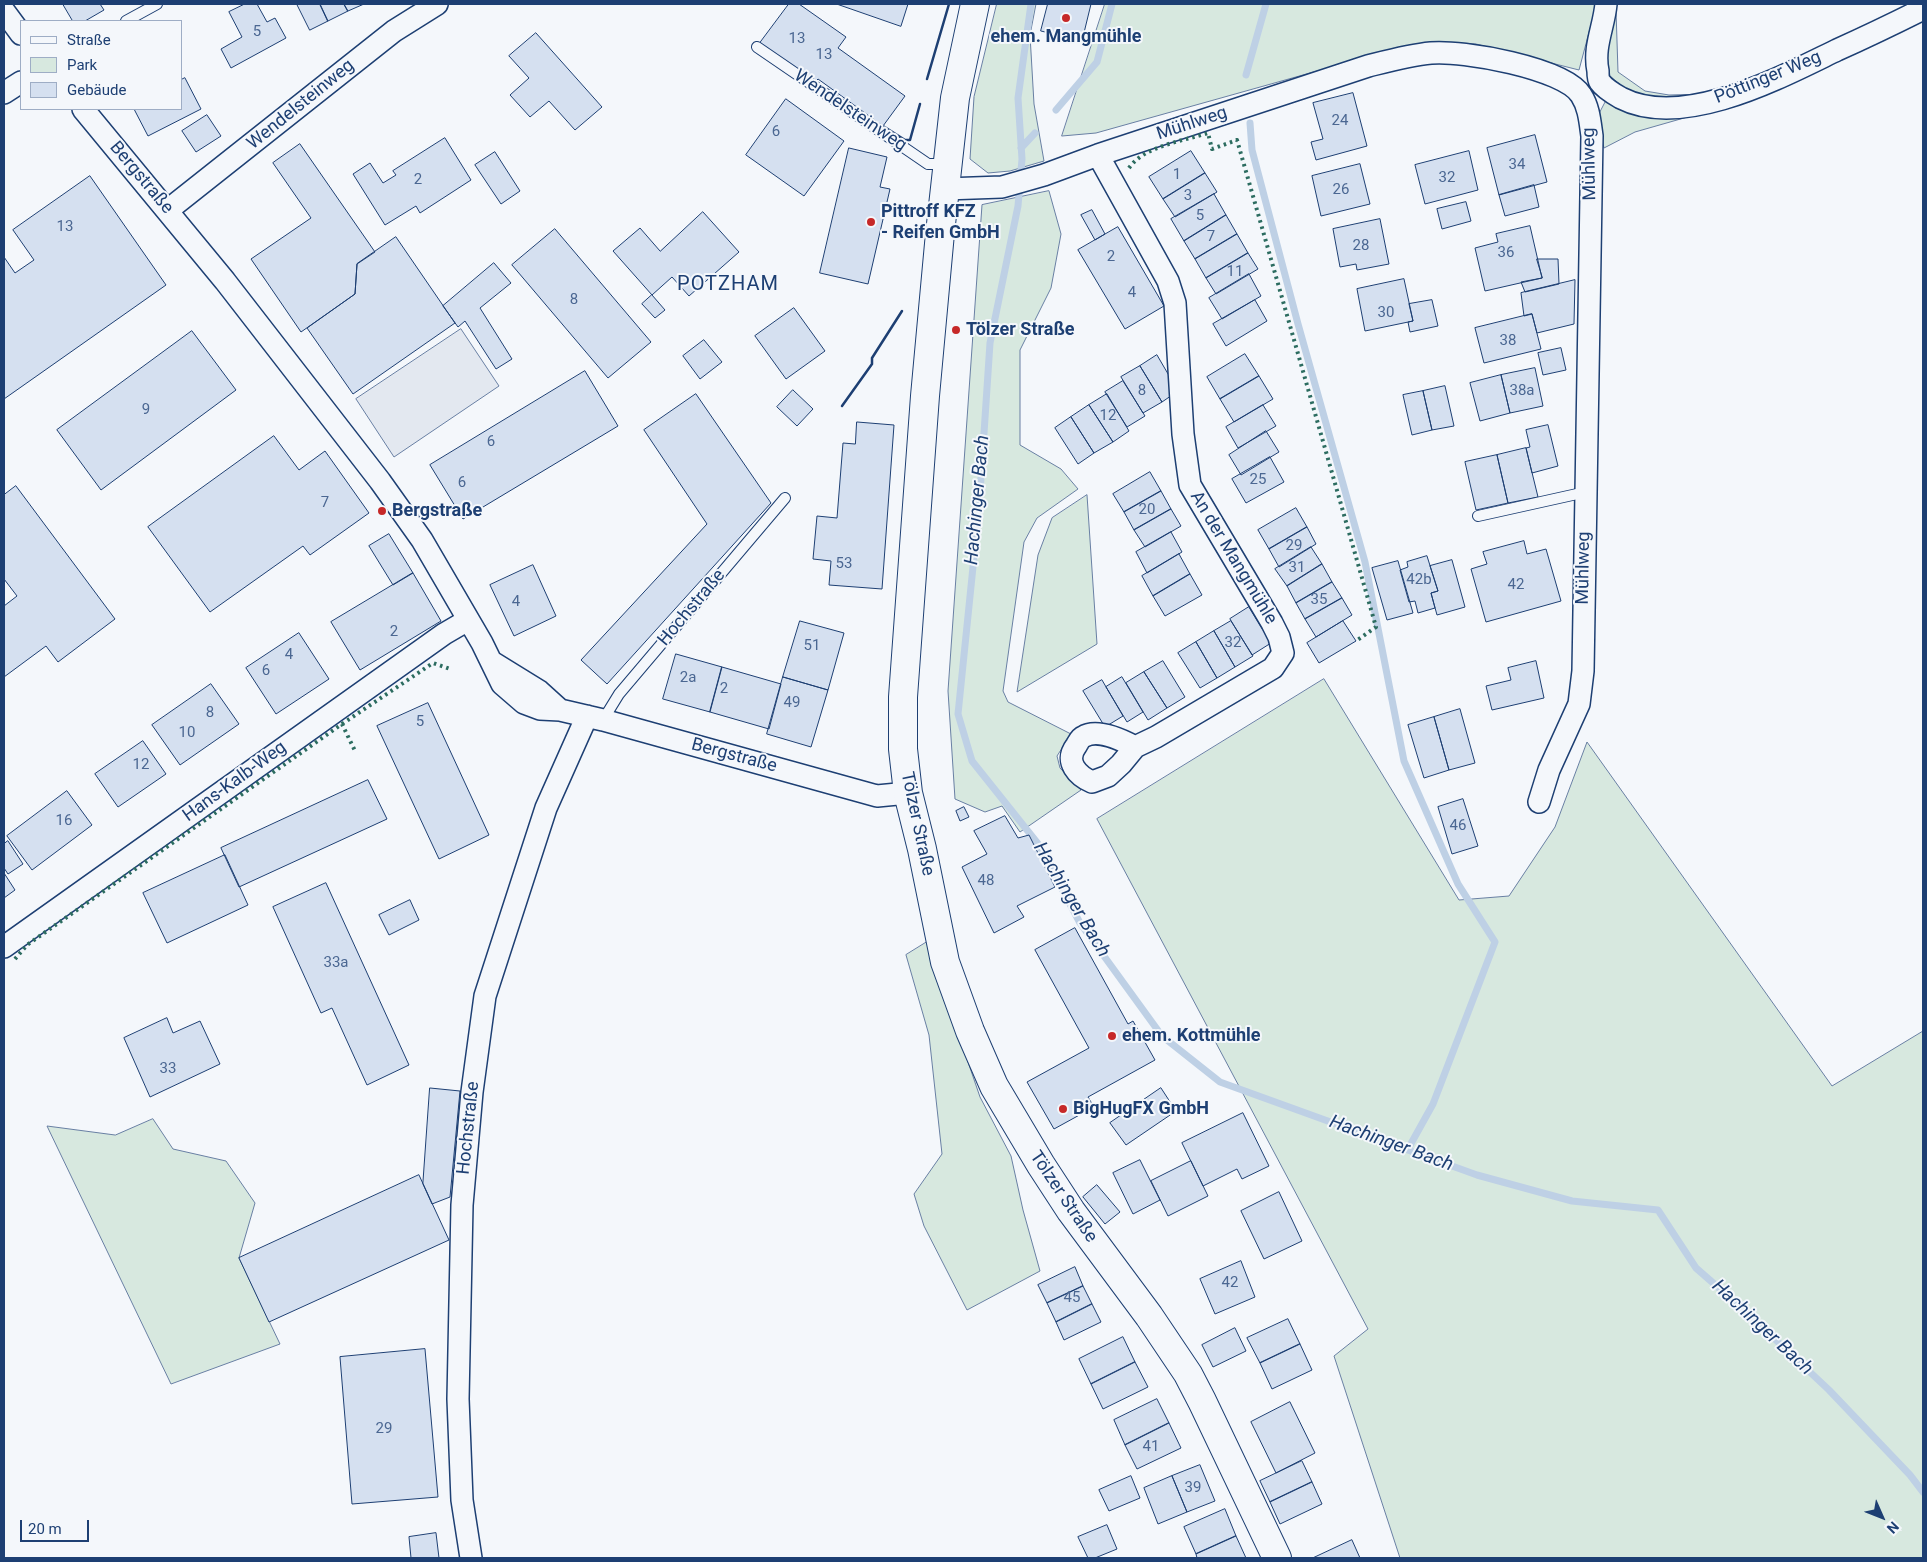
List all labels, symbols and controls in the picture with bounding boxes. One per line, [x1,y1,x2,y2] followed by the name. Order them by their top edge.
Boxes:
[1060,12,1072,24] marker: ehem. Mangmühle
[20,20,182,110] legend
[253,23,261,41] house number: 5
[991,26,1141,48] place label: ehem. Mangmühle
[789,30,805,48] house number: 13
[67,31,111,49] text: Straße
[816,46,832,64] house number: 13
[1711,47,1825,109] street label: Pöttinger Weg
[243,55,359,155] street label: Wendelsteinweg
[67,56,97,74] text: Park
[789,65,911,157] street label: Wendelsteinweg
[67,81,126,99] text: Gebäude
[1154,102,1230,146] street label: Mühlweg
[1332,112,1348,130] house number: 24
[772,123,780,141] house number: 6
[1579,127,1601,201] street label: Mühlweg
[105,137,177,219] street label: Bergstraße
[1509,156,1525,174] house number: 34
[1173,166,1181,184] house number: 1
[1439,169,1455,187] house number: 32
[414,171,422,189] house number: 2
[1333,181,1349,199] house number: 26
[1184,187,1192,205] house number: 3
[881,201,1000,243] place label: Pittroff KFZ - Reifen GmbH
[1196,207,1204,225] house number: 5
[865,216,877,228] marker: Pittroff KFZ - Reifen GmbH
[57,218,73,236] house number: 13
[1207,228,1215,246] house number: 7
[1353,237,1369,255] house number: 28
[1498,244,1514,262] house number: 36
[1107,248,1115,266] house number: 2
[1227,263,1243,281] house number: 11
[676,273,780,297] district label: POTZHAM
[1128,284,1136,302] house number: 4
[570,291,578,309] house number: 8
[1378,304,1394,322] house number: 30
[966,319,1075,341] place label: Tölzer Straße
[950,324,962,336] marker: Tölzer Straße
[1500,332,1516,350] house number: 38
[1138,382,1146,400] house number: 8
[1509,382,1535,400] house number: 38a
[142,401,150,419] house number: 9
[1100,407,1116,425] house number: 12
[487,433,495,451] house number: 6
[961,434,995,566] water label: Hachinger Bach
[1250,471,1266,489] house number: 25
[458,474,466,492] house number: 6
[1185,488,1281,628] street label: An der Mangmühle
[321,494,329,512] house number: 7
[392,500,482,522] place label: Bergstraße
[1139,501,1155,519] house number: 20
[376,505,388,517] marker: Bergstraße
[1573,531,1595,605] street label: Mühlweg
[1286,537,1302,555] house number: 29
[836,555,852,573] house number: 53
[1289,559,1305,577] house number: 31
[654,565,730,651] street label: Hochstraße
[1406,571,1432,589] house number: 42b
[1508,576,1524,594] house number: 42
[1311,591,1327,609] house number: 35
[512,593,520,611] house number: 4
[390,623,398,641] house number: 2
[1225,634,1241,652] house number: 32
[804,637,820,655] house number: 51
[285,646,293,664] house number: 4
[262,662,270,680] house number: 6
[680,669,696,687] house number: 2a
[720,680,728,698] house number: 2
[784,694,800,712] house number: 49
[206,704,214,722] house number: 8
[416,713,424,731] house number: 5
[179,724,195,742] house number: 10
[689,734,779,778] street label: Bergstraße
[179,737,291,827] street label: Hans-Kalb-Weg
[133,756,149,774] house number: 12
[895,770,939,878] street label: Tölzer Straße
[56,812,72,830] house number: 16
[1450,817,1466,835] house number: 46
[1028,838,1114,962] water label: Hachinger Bach
[978,872,994,890] house number: 48
[323,954,349,972] house number: 33a
[1122,1025,1261,1047] place label: ehem. Kottmühle
[1106,1030,1118,1042] marker: ehem. Kottmühle
[160,1060,176,1078] house number: 33
[453,1080,485,1176] street label: Hochstraße
[1073,1098,1209,1120] place label: BigHugFX GmbH
[1057,1103,1069,1115] marker: BigHugFX GmbH
[1326,1111,1456,1177] water label: Hachinger Bach
[1024,1147,1102,1247] street label: Tölzer Straße
[1222,1274,1238,1292] house number: 42
[1707,1275,1817,1381] water label: Hachinger Bach
[1064,1289,1080,1307] house number: 45
[376,1420,392,1438] house number: 29
[1143,1438,1159,1456] house number: 41
[1185,1479,1201,1497] house number: 39
[1857,1492,1907,1542] north arrow
[22,1510,91,1542] scale bar
[1884,1518,1902,1537] text: N
[28,1520,62,1538] text: 20 m

